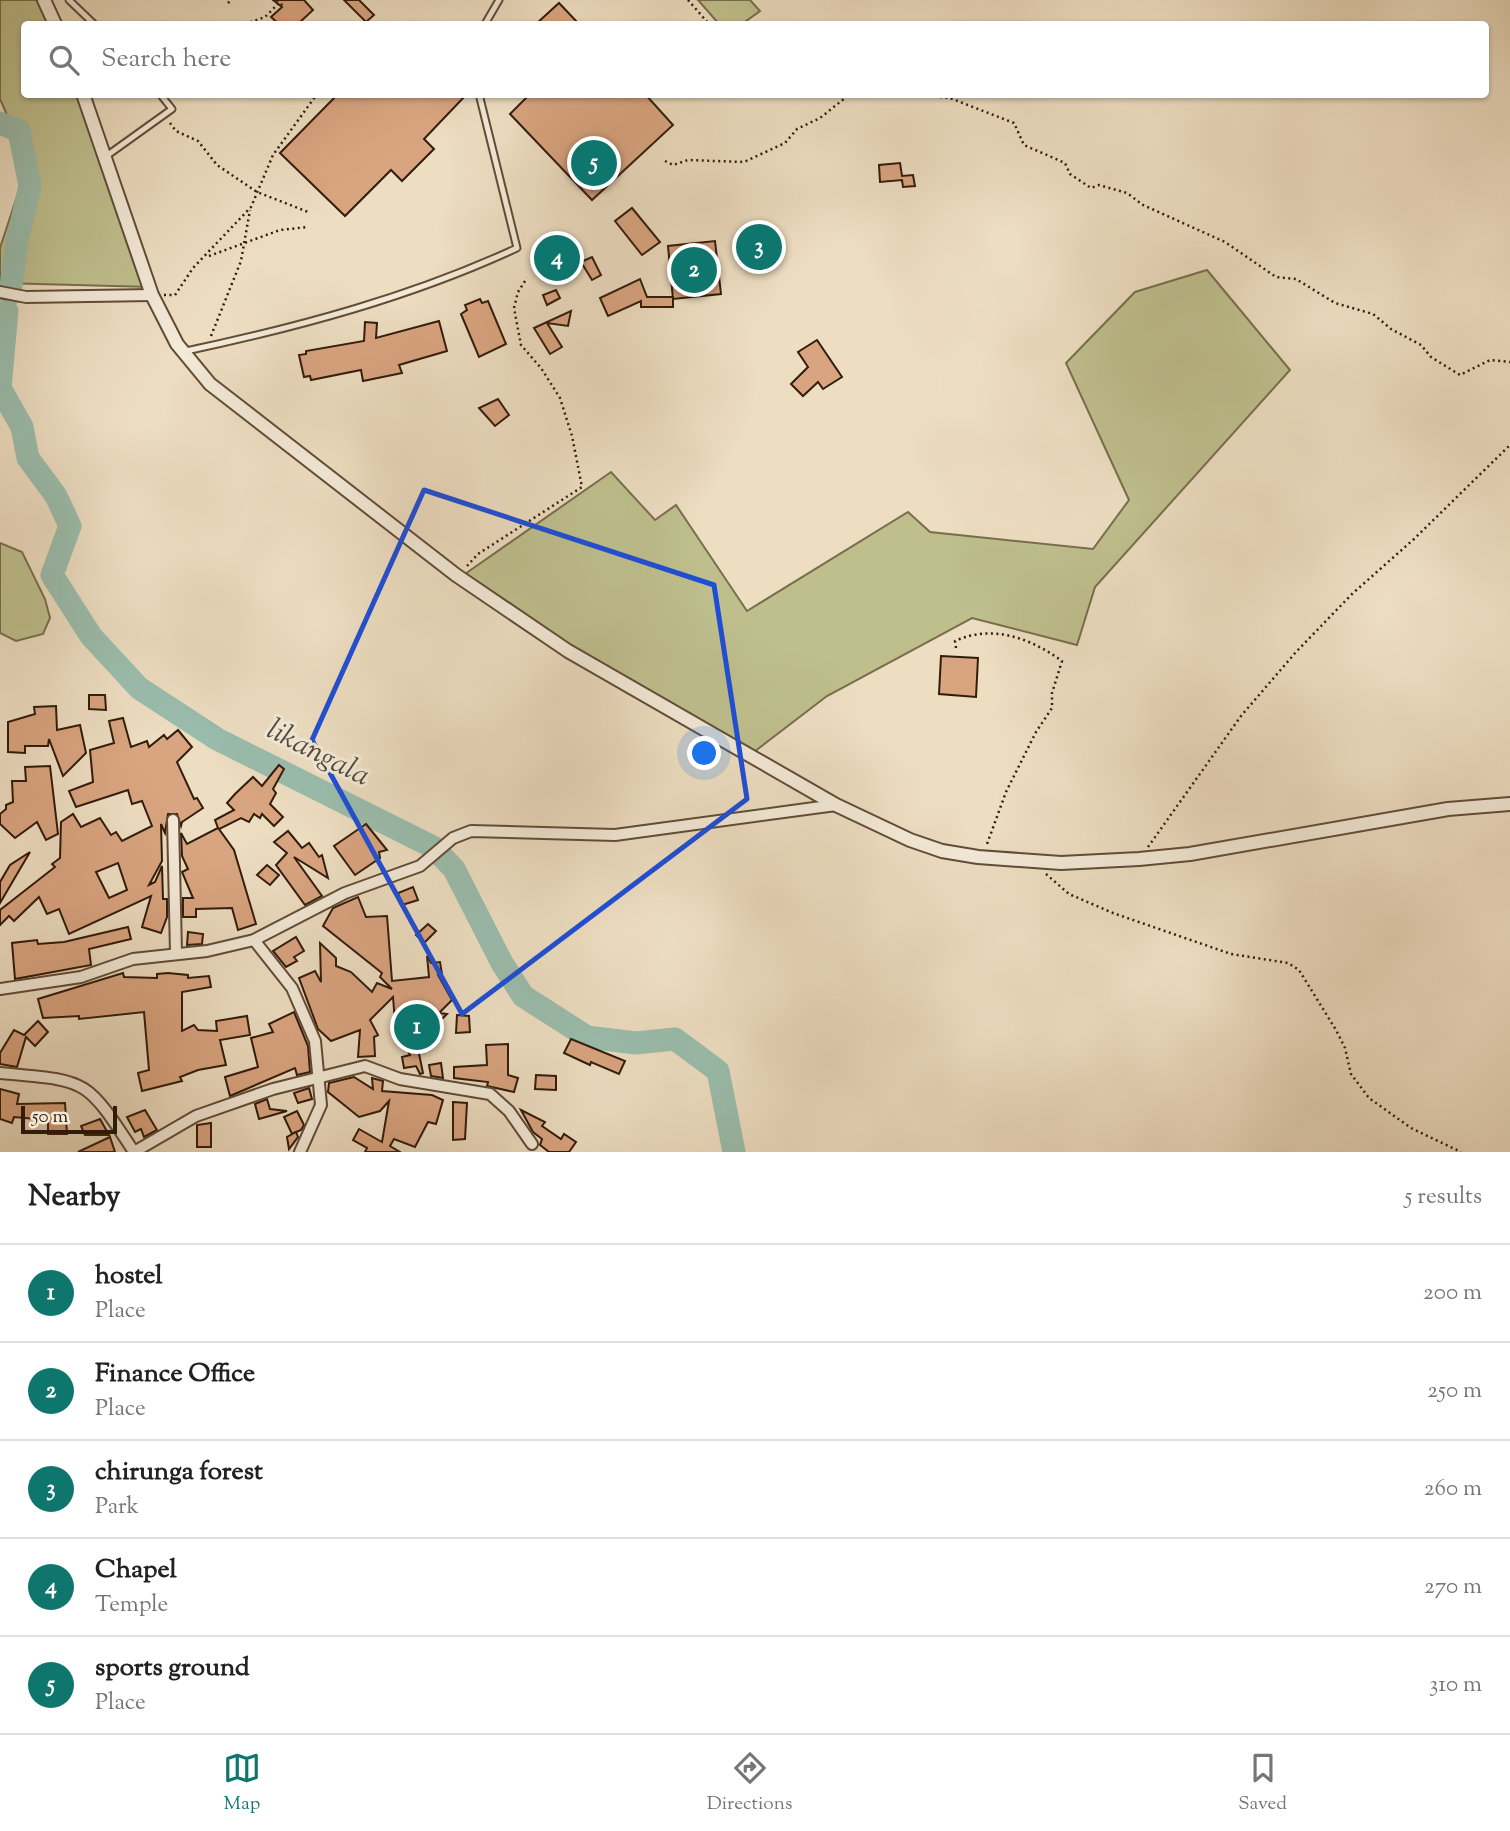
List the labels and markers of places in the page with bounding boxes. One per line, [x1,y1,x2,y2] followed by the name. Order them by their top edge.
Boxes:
[571,137,617,189] pin: 5
[736,221,782,273] pin: 3
[534,232,580,284] pin: 4
[671,244,717,296] pin: 2
[394,1001,440,1053] pin: 1

